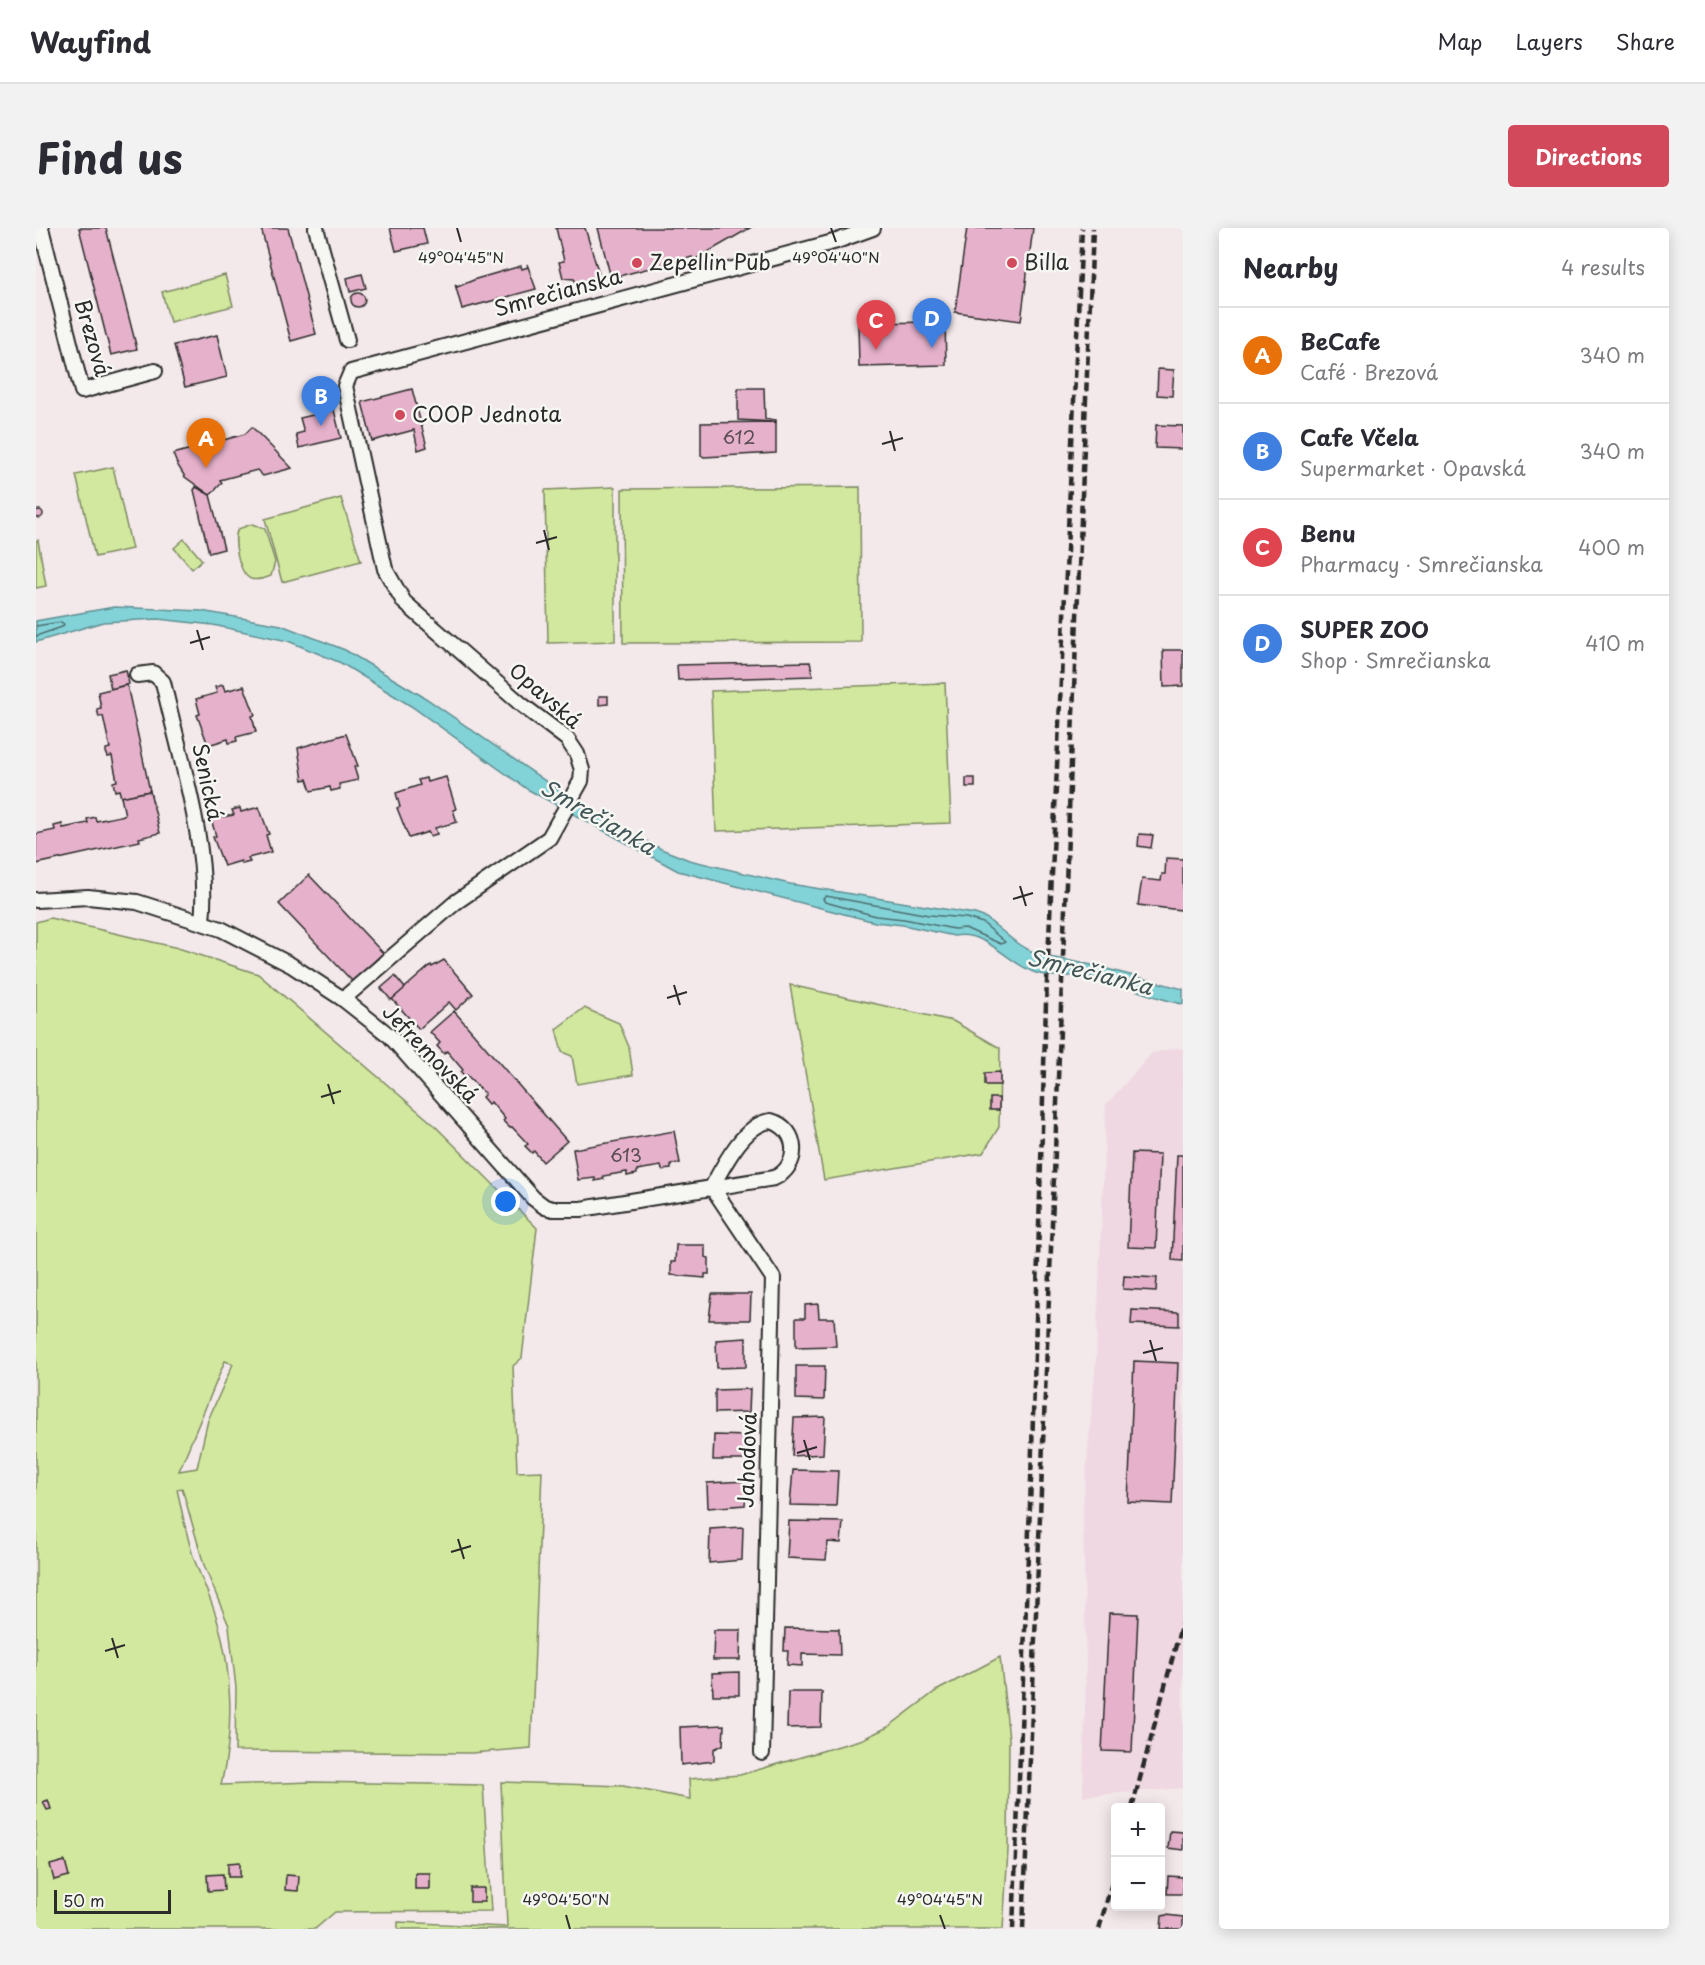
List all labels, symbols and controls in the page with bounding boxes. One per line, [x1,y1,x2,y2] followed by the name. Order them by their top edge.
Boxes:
[30,20,151,63] text: Wayfind
[1438,25,1482,57] text: Map
[1515,25,1583,57] text: Layers
[1616,25,1675,57] text: Share
[36,125,183,188] text: Find us
[1508,125,1669,187] button: Directions
[418,245,504,268] text: 49°04'45"N
[649,245,771,277] place label: Zepellin Pub
[792,245,880,268] text: 49°04'40"N
[1024,245,1069,277] place label: Billa
[1243,248,1338,287] text: Nearby
[1561,252,1645,282] text: 4 results
[630,256,644,270] marker: Zepellin Pub
[1005,256,1019,270] marker: Billa
[490,259,625,323] street label: Smrečianska
[68,295,120,380] street label: Brezová
[912,298,952,348] pin: D
[856,300,896,350] pin: C
[1300,324,1381,357] text: BeCafe
[1255,340,1270,370] text: A
[1580,340,1645,370] text: 340 m
[1300,357,1438,387] text: Café · Brezová
[302,376,340,426] pin: B
[412,397,561,429] place label: COOP Jednota
[393,408,407,422] marker: COOP Jednota
[186,418,226,468] pin: A
[1300,420,1419,453] text: Cafe Včela
[723,423,755,450] house number: 612
[1256,436,1269,466] text: B
[1580,436,1645,466] text: 340 m
[1300,453,1526,483] text: Supermarket · Opavská
[1300,516,1356,549] text: Benu
[1255,532,1270,562] text: C
[1578,532,1645,562] text: 400 m
[1300,549,1543,579] text: Pharmacy · Smrečianska
[1300,612,1429,645] text: SUPER ZOO
[1255,628,1270,658] text: D
[1585,628,1645,658] text: 410 m
[1300,645,1490,675] text: Shop · Smrečianska
[503,654,590,735] street label: Opavská
[185,740,233,823] street label: Senická
[535,769,663,863] water label: Smrečianka
[1024,939,1158,1002] water label: Smrečianka
[376,996,487,1110] street label: Jefremovská
[610,1141,642,1168] house number: 613
[491,1187,520,1216] your location
[728,1412,764,1508] street label: Jahodová
[1111,1803,1165,1911] map controls
[1111,1803,1165,1857] button: +
[1111,1857,1165,1911] button: −
[54,1887,171,1914] scale bar
[522,1887,610,1910] text: 49°04'50"N
[897,1887,983,1910] text: 49°04'45"N
[63,1888,104,1912] text: 50 m

